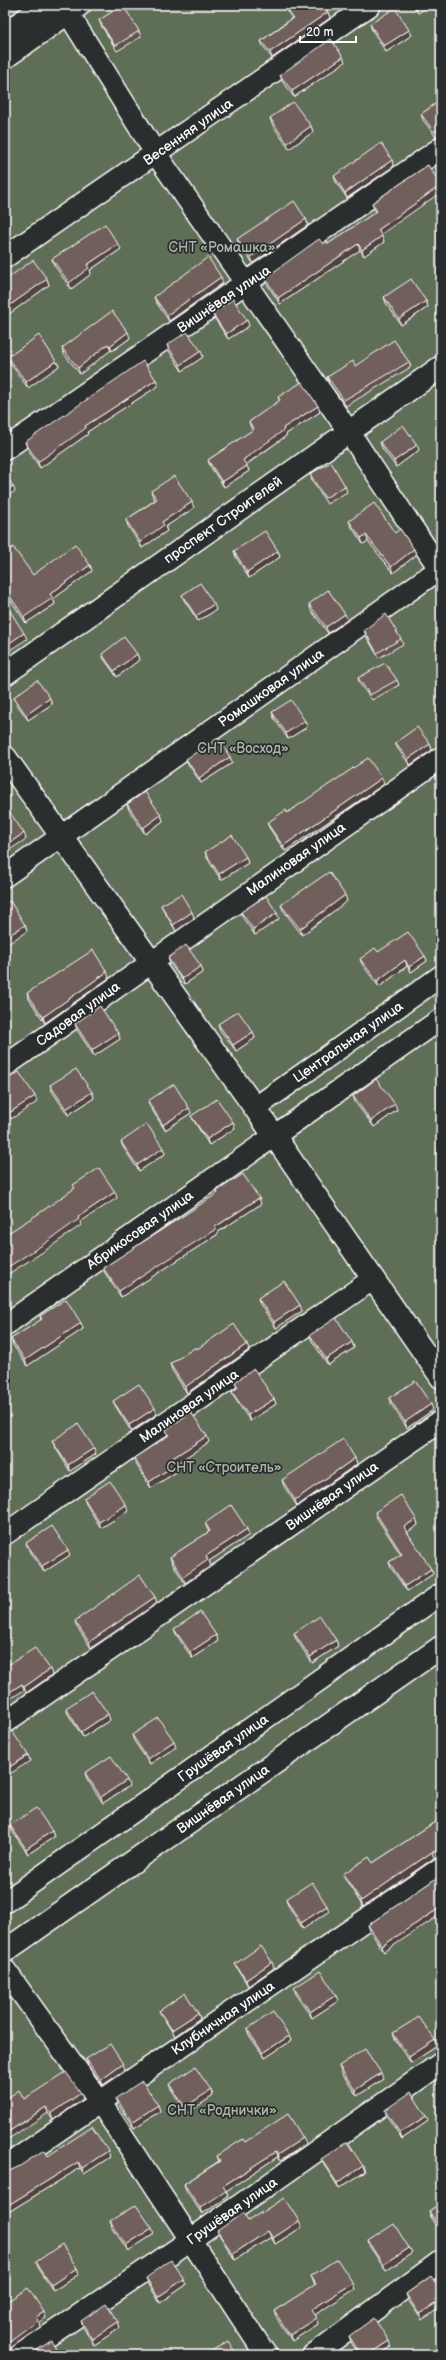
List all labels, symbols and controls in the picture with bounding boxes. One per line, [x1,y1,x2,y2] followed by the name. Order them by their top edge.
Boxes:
[300,18,356,44] scale bar
[306,25,333,40] text: 20 m
[140,94,237,169] street label: Весенняя улица
[169,239,276,256] park label: СНТ «Ромашка»
[174,261,275,337] street label: Вишнёвая улица
[160,473,286,567] street label: проспект Строителей
[215,645,328,731] street label: Ромашковая улица
[197,740,289,757] park label: СНТ «Восход»
[243,818,349,899] street label: Малиновая улица
[33,977,124,1050] street label: Садовая улица
[290,997,407,1086] street label: Центральная улица
[83,1186,197,1274] street label: Абрикосовая улица
[136,1365,242,1446] street label: Малиновая улица
[282,1457,382,1534] street label: Вишнёвая улица
[166,1459,282,1476] park label: СНТ «Строитель»
[175,1710,272,1785] street label: Грушёвая улица
[173,1760,273,1837] street label: Вишнёвая улица
[168,1977,278,2059] street label: Клубничная улица
[167,2102,277,2119] park label: СНТ «Роднички»
[184,2173,281,2248] street label: Грушёвая улица

